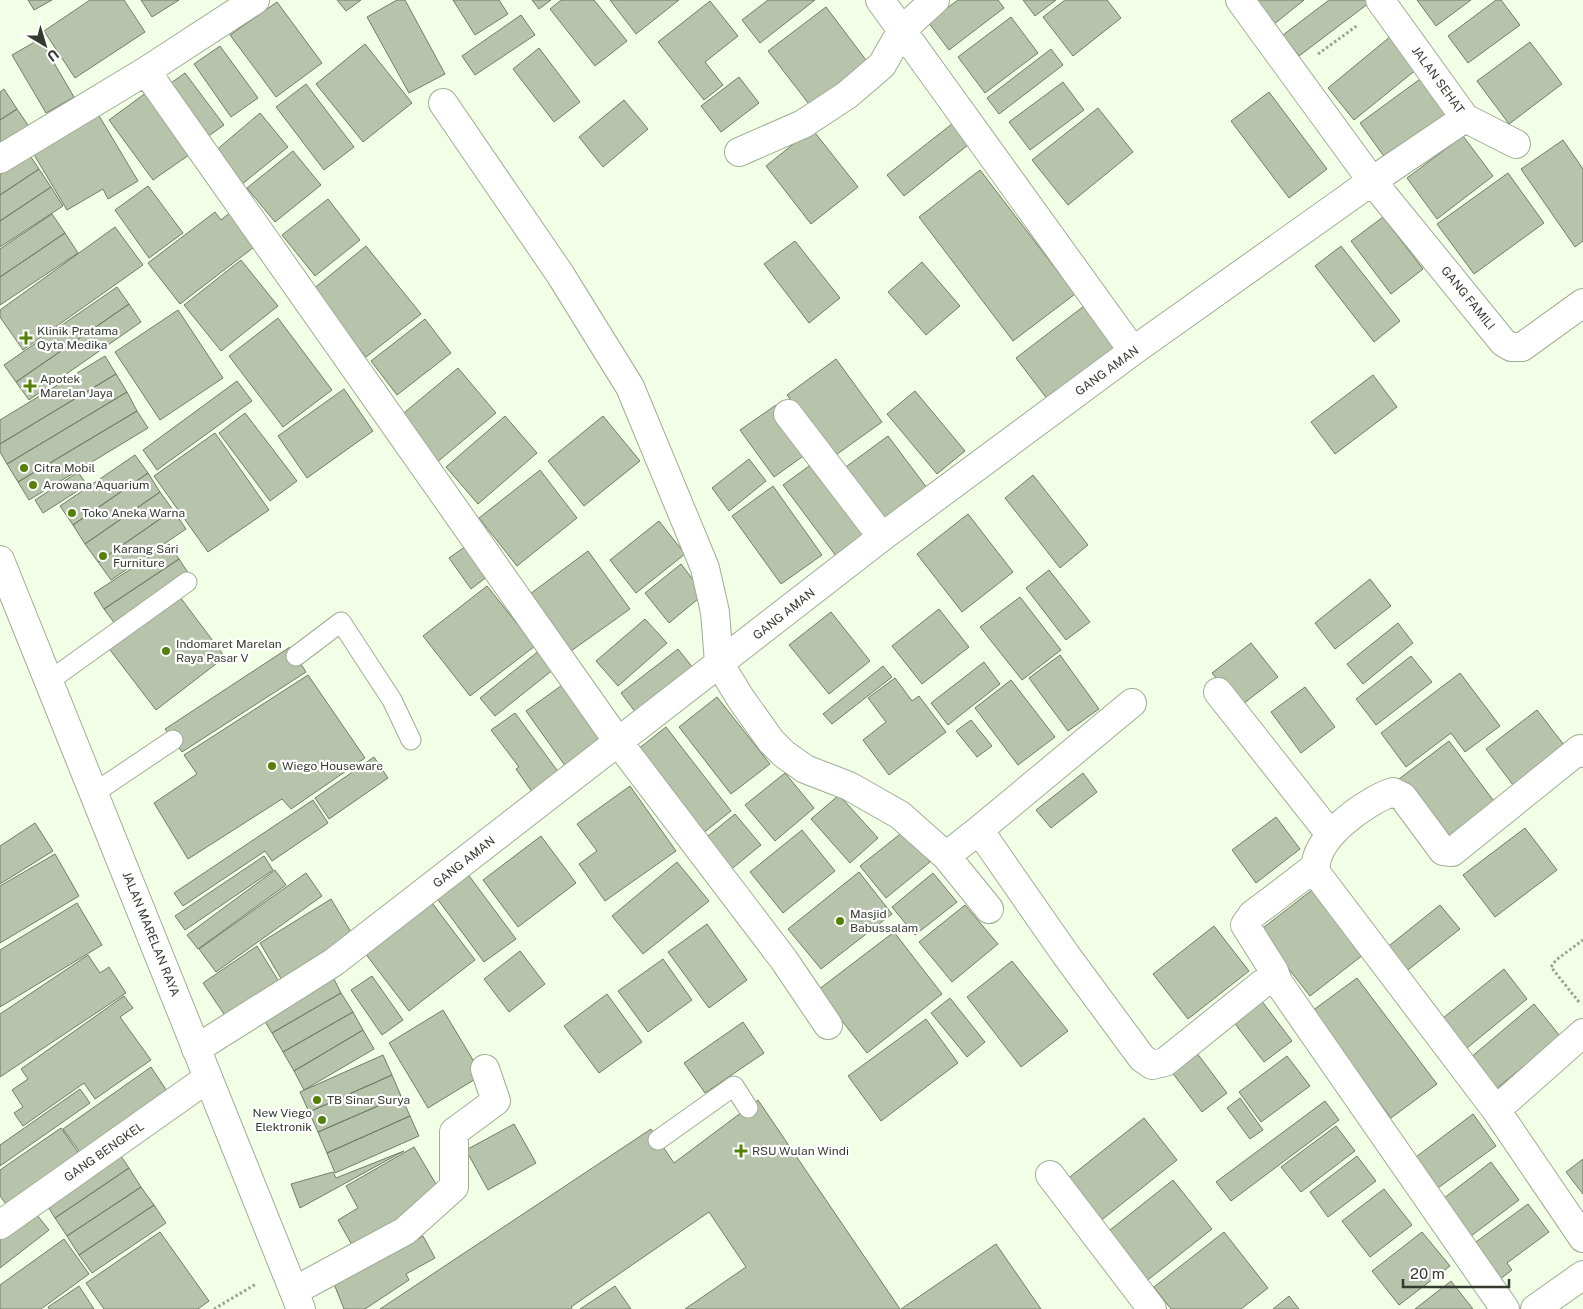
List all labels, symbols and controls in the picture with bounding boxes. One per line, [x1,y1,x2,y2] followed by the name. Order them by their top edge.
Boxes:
[20,20,70,70] north arrow
[1409,44,1467,116] street label: JALAN SEHAT
[44,46,62,65] text: U
[1438,264,1498,332] street label: GANG FAMILI
[37,324,118,352] place label: Klinik Pratama Qyta Medika
[19,331,33,345] marker: Klinik Pratama Qyta Medika
[1073,343,1141,399] street label: GANG AMAN
[40,372,113,400] place label: Apotek Marelan Jaya
[24,380,36,392] marker: Apotek Marelan Jaya
[34,461,95,475] place label: Citra Mobil
[18,462,30,474] marker: Citra Mobil
[43,478,149,492] place label: Arowana Aquarium
[27,479,39,491] marker: Arowana Aquarium
[82,506,185,520] place label: Toko Aneka Warna
[66,507,78,519] marker: Toko Aneka Warna
[113,542,178,570] place label: Karang Sari Furniture
[97,550,109,562] marker: Karang Sari Furniture
[750,585,818,643] street label: GANG AMAN
[176,637,282,665] place label: Indomaret Marelan Raya Pasar V
[160,645,172,657] marker: Indomaret Marelan Raya Pasar V
[282,759,383,773] place label: Wiego Houseware
[266,760,278,772] marker: Wiego Houseware
[430,833,498,891] street label: GANG AMAN
[120,870,183,999] street label: JALAN MARELAN RAYA
[850,907,918,935] place label: Masjid Babussalam
[834,915,846,927] marker: Masjid Babussalam
[327,1093,410,1107] place label: TB Sinar Surya
[311,1094,323,1106] marker: TB Sinar Surya
[253,1106,312,1134] place label: New Viego Elektronik
[316,1114,328,1126] marker: New Viego Elektronik
[61,1119,147,1185] street label: GANG BENGKEL
[734,1144,748,1158] marker: RSU Wulan Windi
[752,1144,849,1158] place label: RSU Wulan Windi
[1403,1256,1509,1288] scale bar
[1410,1265,1445,1282] text: 20 m

